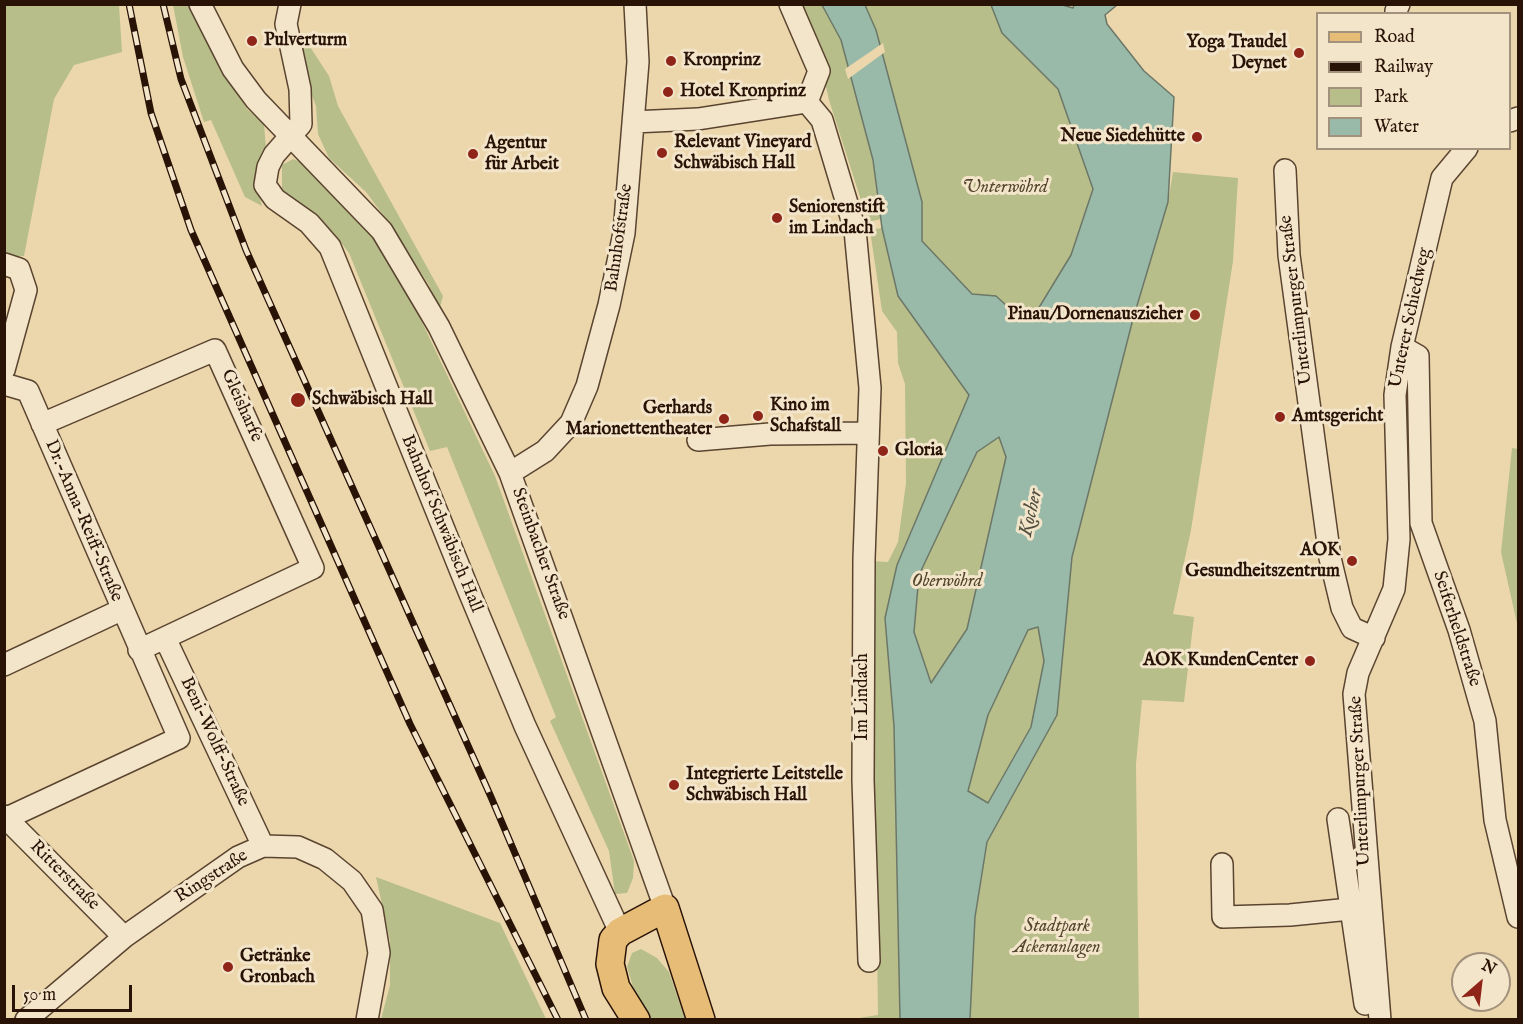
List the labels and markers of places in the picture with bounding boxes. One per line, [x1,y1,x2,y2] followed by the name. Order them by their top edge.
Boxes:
[264,30,347,52] place label: Pulverturm
[1186,32,1287,74] place label: Yoga Traudel Deynet
[245,34,259,48] marker: Pulverturm
[1292,46,1306,60] marker: Yoga Traudel Deynet
[683,50,761,72] place label: Kronprinz
[664,54,678,68] marker: Kronprinz
[680,81,806,103] place label: Hotel Kronprinz
[661,85,675,99] marker: Hotel Kronprinz
[1061,126,1185,148] place label: Neue Siedehütte
[1190,130,1204,144] marker: Neue Siedehütte
[674,132,811,174] place label: Relevant Vineyard Schwäbisch Hall
[485,133,559,176] place label: Agentur für Arbeit
[655,146,669,160] marker: Relevant Vineyard Schwäbisch Hall
[466,147,480,161] marker: Agentur für Arbeit
[789,197,885,240] place label: Seniorenstift im Lindach
[770,211,784,225] marker: Seniorenstift im Lindach
[1008,304,1183,326] place label: Pinau/Dornenauszieher
[1188,308,1202,322] marker: Pinau/Dornenauszieher
[312,389,433,411] place label: Schwäbisch Hall
[289,391,307,409] marker: Schwäbisch Hall
[770,395,841,438] place label: Kino im Schafstall
[566,398,712,440] place label: Gerhards Marionettentheater
[1292,406,1383,428] place label: Amtsgericht
[751,409,765,423] marker: Kino im Schafstall
[1273,410,1287,424] marker: Amtsgericht
[717,412,731,426] marker: Gerhards Marionettentheater
[895,440,943,462] place label: Gloria
[876,444,890,458] marker: Gloria
[1185,540,1340,582] place label: AOK Gesundheitszentrum
[1345,554,1359,568] marker: AOK Gesundheitszentrum
[1143,650,1298,672] place label: AOK KundenCenter
[1303,654,1317,668] marker: AOK KundenCenter
[686,764,843,806] place label: Integrierte Leitstelle Schwäbisch Hall
[667,778,681,792] marker: Integrierte Leitstelle Schwäbisch Hall
[240,946,315,988] place label: Getränke Gronbach
[221,960,235,974] marker: Getränke Gronbach

